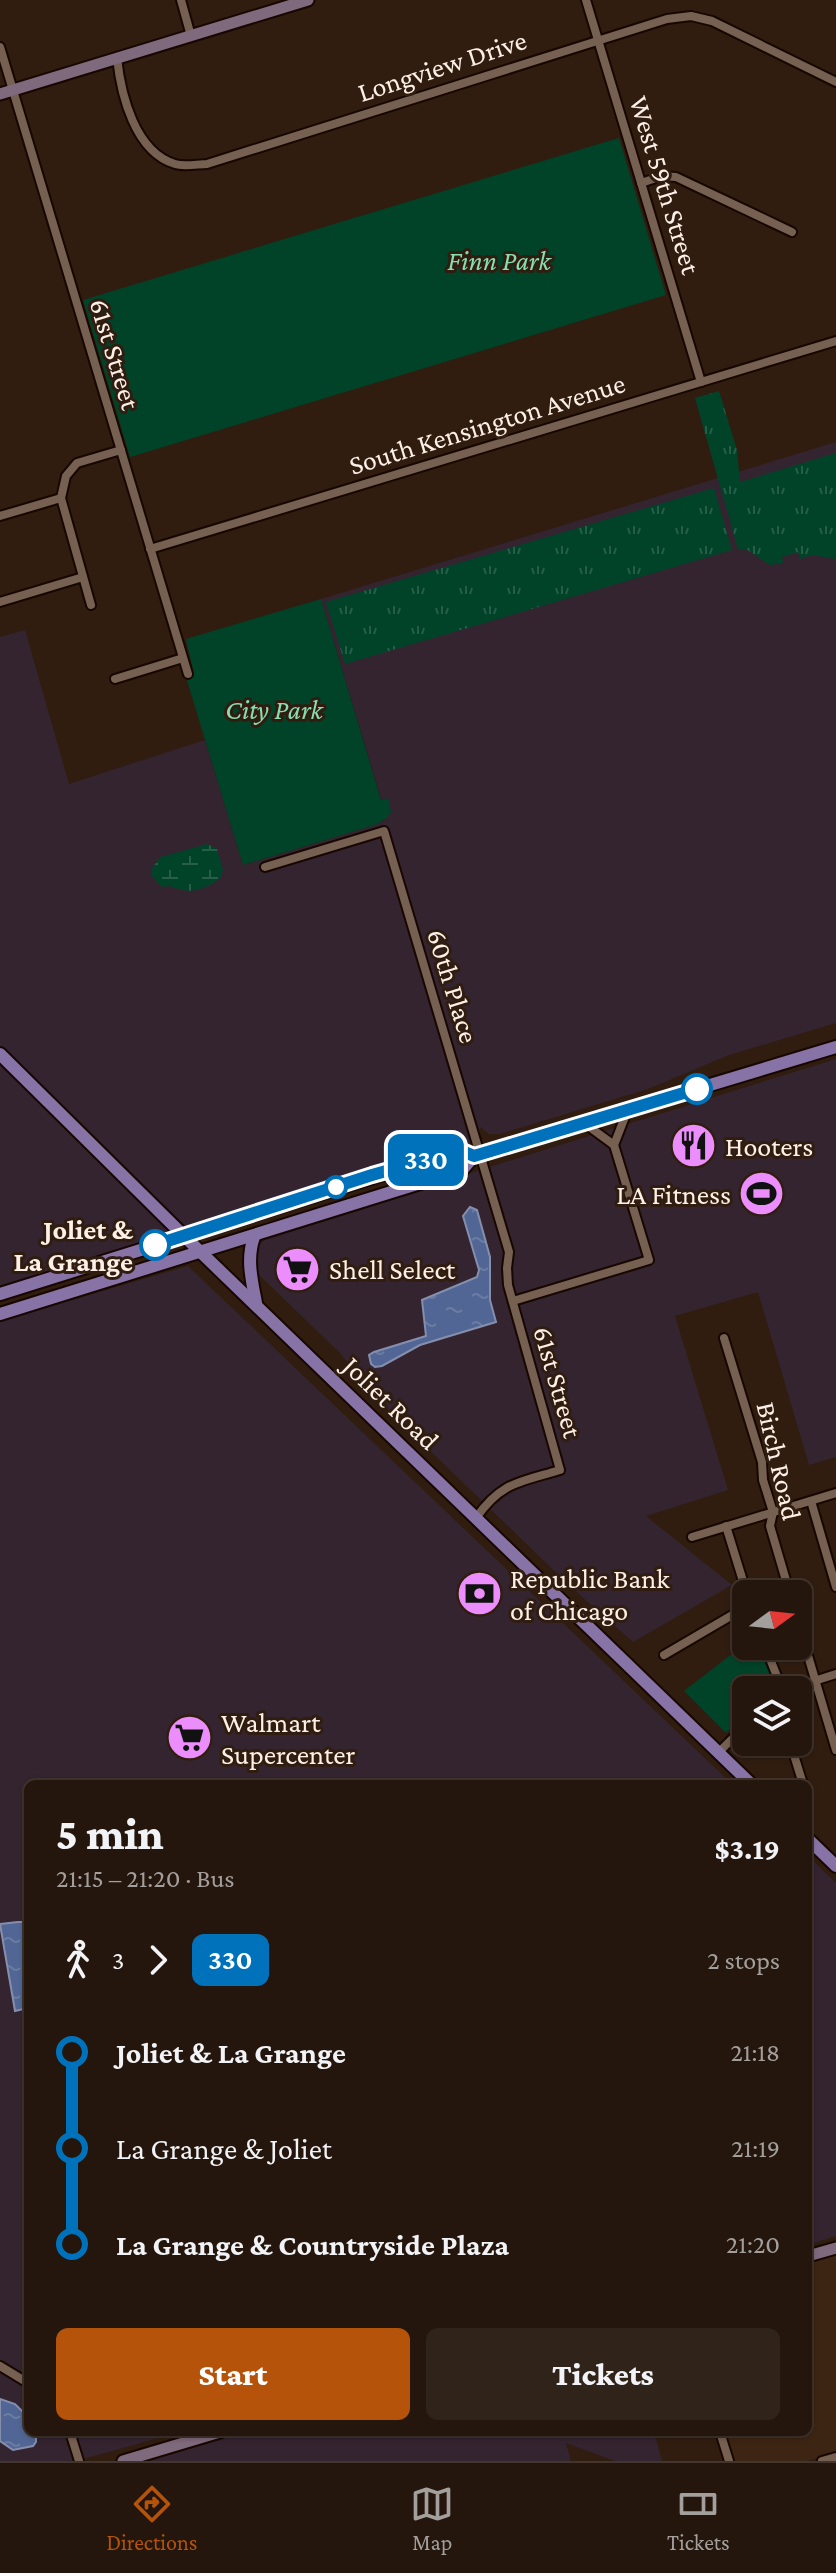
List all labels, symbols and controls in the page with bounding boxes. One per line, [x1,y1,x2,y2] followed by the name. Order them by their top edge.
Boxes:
[354,24,530,108] street label: Longview Drive
[623,92,707,278] street label: West 59th Street
[447,245,552,276] park label: Finn Park
[83,295,147,414] street label: 61st Street
[345,367,629,481] street label: South Kensington Avenue
[225,694,325,725] park label: City Park
[421,925,485,1047] street label: 60th Place
[682,1074,712,1104] unlabelled marker
[670,1122,718,1170] restaurant icon: Hooters
[725,1131,813,1162] place label: Hooters
[380,1134,472,1186] line badge: 330
[404,1144,448,1175] text: 330
[738,1170,786,1218] sports icon: LA Fitness
[325,1176,347,1198] unlabelled marker
[616,1179,731,1210] place label: LA Fitness
[13,1214,134,1277] place label: Joliet & La Grange
[140,1230,170,1260] marker: Joliet & La Grange
[274,1245,322,1293] supermarket icon: Shell Select
[329,1254,456,1285] place label: Shell Select
[527,1323,589,1442] street label: 61st Street
[335,1348,445,1456] street label: Joliet Road
[750,1399,808,1523] street label: Birch Road
[510,1563,670,1626] place label: Republic Bank of Chicago
[455,1570,503,1618] bank icon: Republic Bank of Chicago
[732,1580,812,1660] north arrow
[732,1580,812,1756] map controls
[732,1676,812,1756] button: layers
[221,1707,355,1770] place label: Walmart Supercenter
[166,1714,214,1762] supermarket icon: Walmart Supercenter
[56,1810,164,1858] text: 5 min
[715,1832,780,1865] text: $3.19
[56,1864,235,1893] text: 21:15 – 21:20 · Bus
[56,1938,100,1982] icon: walk
[136,1938,180,1982] icon: forward
[208,1944,253,1975] text: 330
[112,1946,124,1975] text: 3
[707,1946,780,1975] text: 2 stops
[116,2036,346,2069] text: Joliet & La Grange
[730,2038,780,2067] text: 21:18
[116,2132,332,2165] text: La Grange & Joliet
[731,2134,780,2163] text: 21:19
[116,2228,509,2261] text: La Grange & Countryside Plaza
[726,2230,780,2259] text: 21:20
[56,2328,410,2420] button: Start
[426,2328,780,2420] button: Tickets
[106,2482,197,2555] tab: Directions
[410,2482,454,2555] tab: Map
[667,2482,730,2555] tab: Tickets

